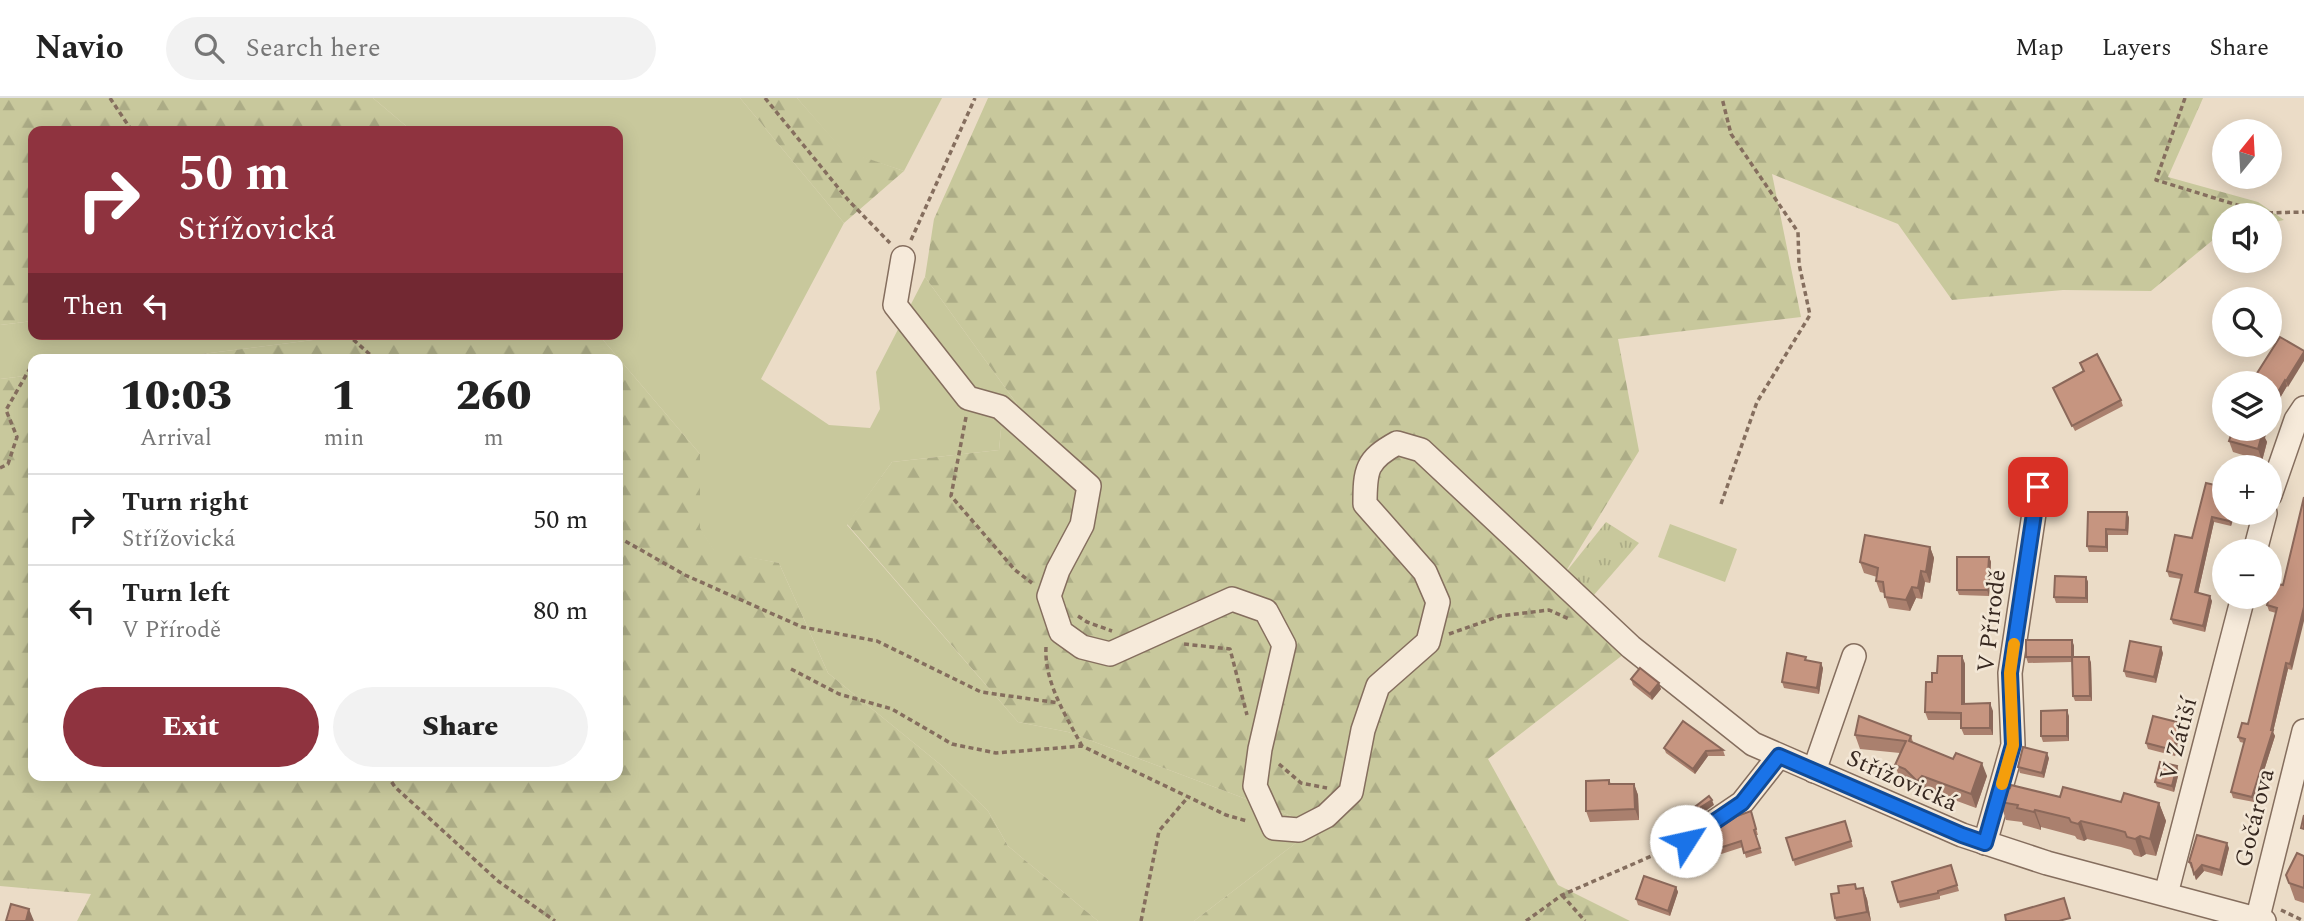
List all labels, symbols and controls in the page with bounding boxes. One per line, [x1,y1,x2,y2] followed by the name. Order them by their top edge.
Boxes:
[166,17,656,80] search box
[35,23,124,73] text: Navio
[246,28,381,68] text: Search here
[190,29,228,67] icon: search
[2015,30,2064,66] text: Map
[2102,30,2172,66] text: Layers
[2210,30,2269,66] text: Share
[2212,119,2282,189] north arrow
[2212,119,2282,609] map controls
[178,137,289,212] text: 50 m
[63,154,154,245] icon: right
[2212,203,2282,273] button: sound
[178,205,336,254] text: Střížovická
[63,286,123,326] text: Then
[137,287,175,325] icon: left
[2212,287,2282,357] button: search
[120,365,232,428] text: 10:03
[331,365,357,428] text: 1
[456,365,531,428] text: 260
[2212,371,2282,441] button: layers
[140,421,212,456] text: Arrival
[324,421,364,456] text: min
[484,421,503,456] text: m
[2212,455,2282,525] button: +
[2008,457,2068,517] pin
[2019,468,2057,506] icon: arrive
[122,482,249,522] text: Turn right
[533,500,588,540] text: 50 m
[63,501,101,539] icon: right
[122,522,235,557] text: Střížovická
[2212,539,2282,609] button: −
[1968,567,2016,675] street label: V Přírodě
[122,573,230,613] text: Turn left
[533,591,588,631] text: 80 m
[63,592,101,630] icon: left
[122,613,221,648] text: V Přírodě
[63,687,319,767] button: Exit
[333,687,588,767] button: Share
[2151,692,2208,785] street label: V Zátiší
[1841,740,1964,822] street label: Střížovická
[2225,765,2285,871] street label: Gočárova
[1649,804,1723,878] position arrow

